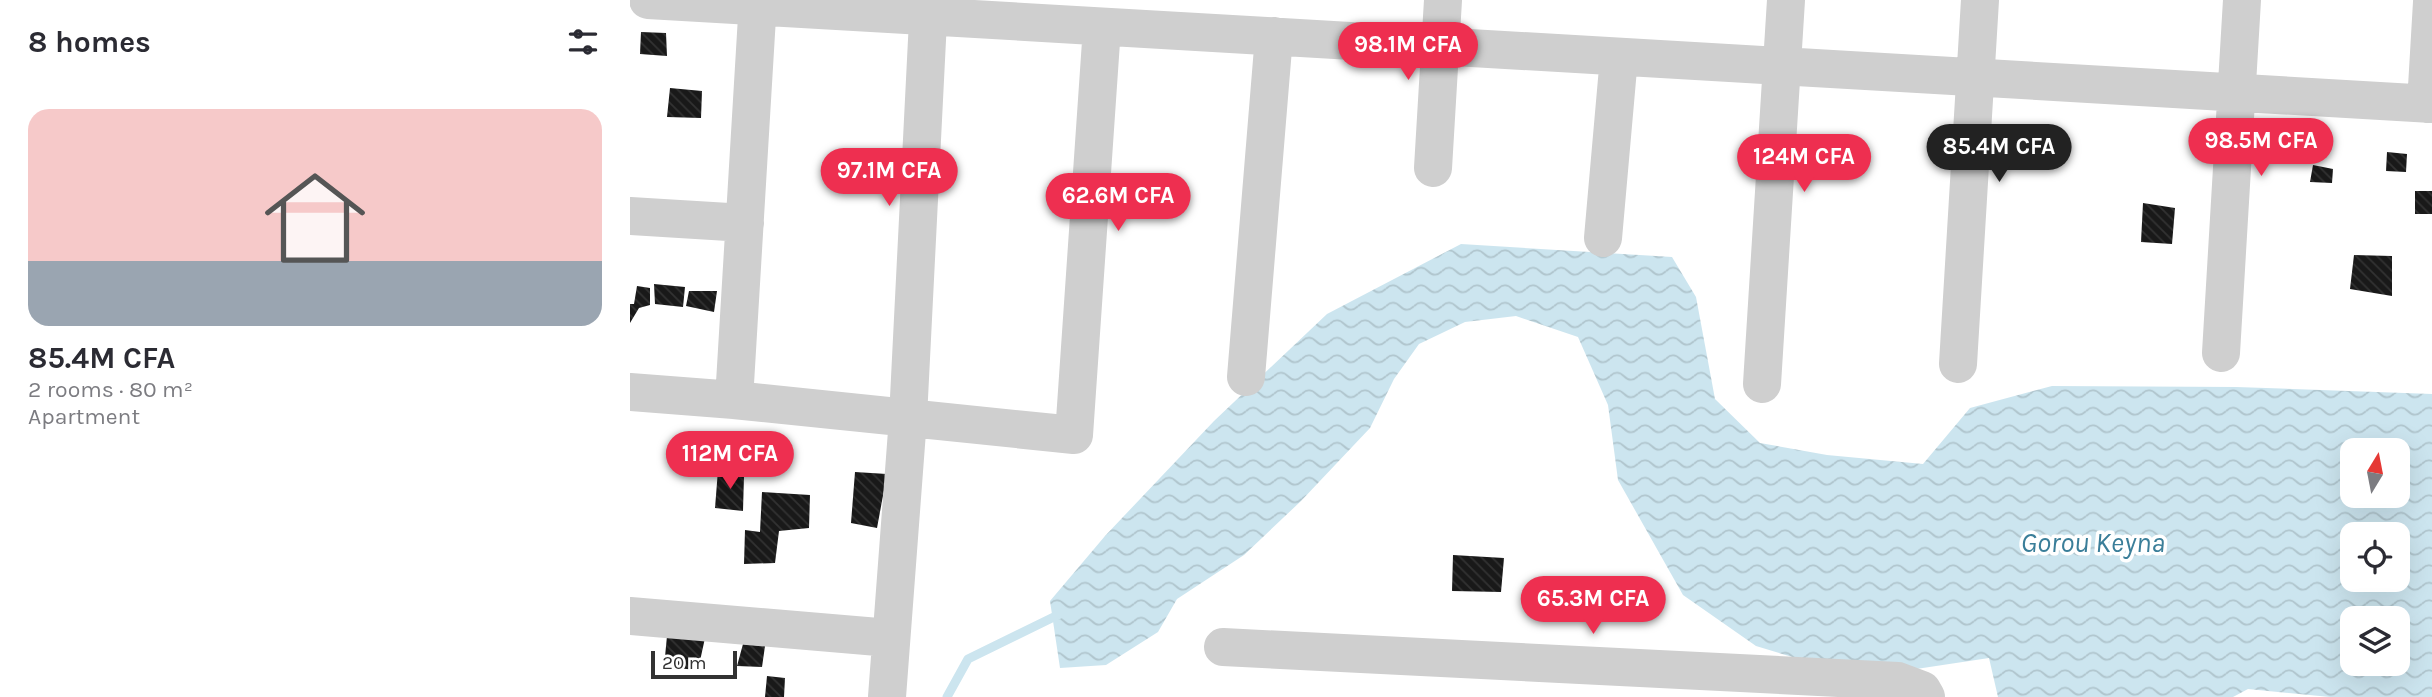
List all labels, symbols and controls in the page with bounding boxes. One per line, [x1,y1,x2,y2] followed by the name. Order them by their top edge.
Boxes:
[1328,22,1488,82] pin: 98.1M CFA
[564,23,602,61] icon: filters
[28,24,151,60] text: 8 homes
[1354,31,1462,58] text: 98.1M CFA
[2181,118,2341,178] pin: 98.5M CFA
[1919,124,2079,184] pin: 85.4M CFA
[2204,127,2318,154] text: 98.5M CFA
[1943,133,2055,160] text: 85.4M CFA
[1732,134,1876,194] pin: 124M CFA
[1753,143,1855,170] text: 124M CFA
[809,148,969,208] pin: 97.1M CFA
[252,155,378,281] icon: home
[837,157,941,184] text: 97.1M CFA
[1038,174,1198,233] pin: 62.6M CFA
[1062,182,1174,209] text: 62.6M CFA
[28,340,175,376] text: 85.4M CFA
[28,376,193,403] text: 2 rooms · 80 m²
[28,403,140,430] text: Apartment
[658,432,802,491] pin: 112M CFA
[2340,438,2410,508] north arrow
[2340,438,2410,676] map controls
[682,440,778,467] text: 112M CFA
[2340,522,2410,592] button: locate
[2021,526,2165,559] water label: Gorou Keyna
[1513,576,1673,636] pin: 65.3M CFA
[1537,585,1649,612] text: 65.3M CFA
[2340,606,2410,676] button: layers
[651,648,737,680] scale bar
[662,652,707,674] text: 20 m

